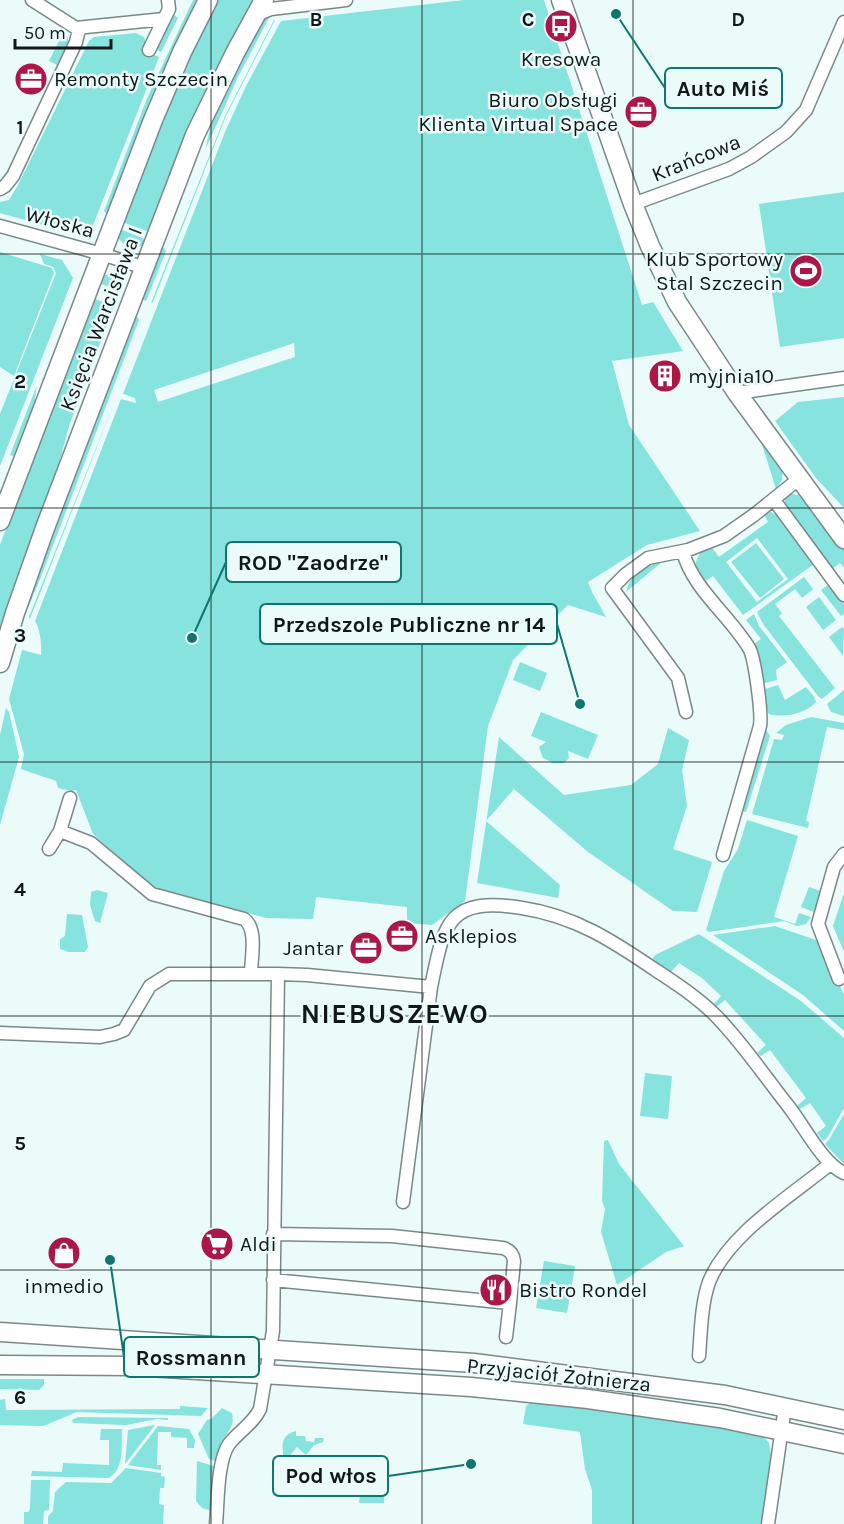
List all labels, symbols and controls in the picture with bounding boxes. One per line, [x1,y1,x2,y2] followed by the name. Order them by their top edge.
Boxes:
[310,8,322,31] text: B
[522,8,534,31] text: C
[543,8,579,44] bus stop icon: Kresowa
[731,8,745,31] text: D
[15,12,111,50] scale bar
[24,22,66,44] text: 50 m
[521,47,601,71] place label: Kresowa
[13,61,49,97] office icon: Remonty Szczecin
[54,67,228,91] place label: Remonty Szczecin
[665,68,782,108] callout: Auto Miś
[677,76,769,102] text: Auto Miś
[418,88,618,136] place label: Biuro Obsługi Klienta Virtual Space
[623,94,659,130] office icon: Biuro Obsługi Klienta Virtual Space
[16,116,24,139] text: 1
[648,129,744,187] street label: Krańcowa
[23,201,97,243] street label: Włoska
[55,224,147,414] street label: Księcia Warcisława I
[646,247,783,295] place label: Klub Sportowy Stal Szczecin
[788,253,824,289] sports icon: Klub Sportowy Stal Szczecin
[647,358,683,394] building icon: myjnia10
[688,364,774,388] place label: myjnia10
[14,370,26,393] text: 2
[226,542,401,582] callout: ROD "Zaodrze"
[238,550,388,576] text: ROD "Zaodrze"
[260,604,557,644] callout: Przedszole Publiczne nr 14
[273,612,545,638] text: Przedszole Publiczne nr 14
[14,624,26,647] text: 3
[14,878,26,901] text: 4
[384,918,420,954] office icon: Asklepios
[425,924,518,948] place label: Asklepios
[348,930,384,966] office icon: Jantar
[283,936,343,960] place label: Jantar
[301,998,489,1030] district label: NIEBUSZEWO
[14,1132,26,1155] text: 5
[199,1226,235,1262] supermarket icon: Aldi
[240,1232,277,1256] place label: Aldi
[46,1235,82,1271] shop icon: inmedio
[478,1272,514,1308] restaurant icon: Bistro Rondel
[24,1274,104,1298] place label: inmedio
[519,1278,647,1302] place label: Bistro Rondel
[124,1337,259,1377] callout: Rossmann
[136,1345,246,1371] text: Rossmann
[466,1353,652,1397] street label: Przyjaciół Żołnierza
[14,1386,26,1409] text: 6
[273,1456,388,1496] callout: Pod włos
[285,1463,377,1489] text: Pod włos

